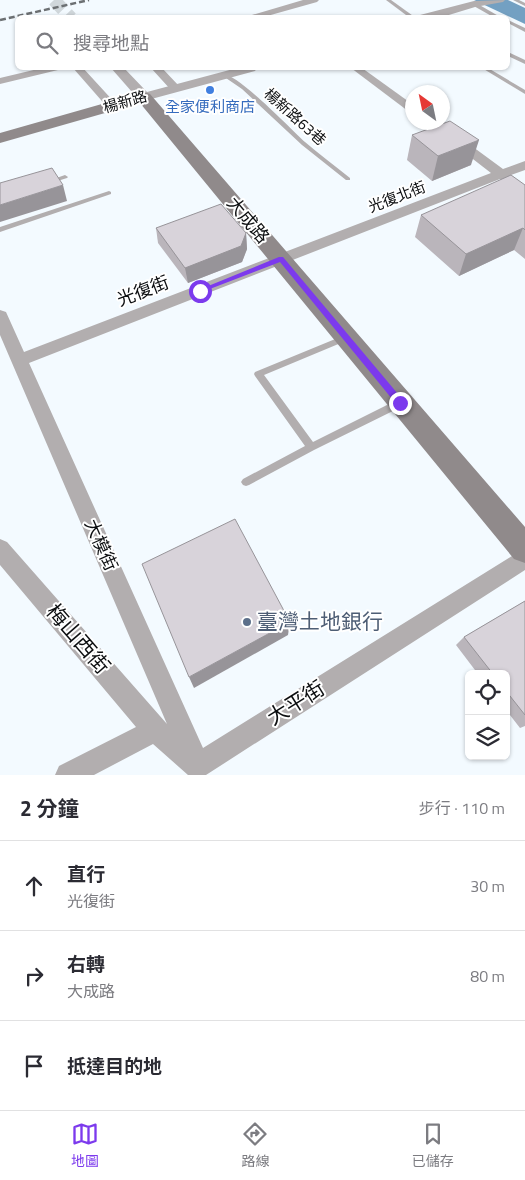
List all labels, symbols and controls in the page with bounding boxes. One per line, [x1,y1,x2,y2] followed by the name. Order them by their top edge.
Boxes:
[15,15,510,70] search box
[73,28,149,57] text: 搜尋地點
[33,29,61,57] icon: search
[259,82,332,151] street label: 楊新路63巷
[100,84,150,119] street label: 楊新路
[204,84,216,96] marker: 全家便利商店
[405,85,450,130] north arrow
[165,95,255,118] place label: 全家便利商店
[365,175,429,218] street label: 光復北街
[221,190,276,249] street label: 大成路
[113,268,173,313] street label: 光復街
[189,280,212,303] route start
[389,392,412,415] route end
[78,515,125,575] street label: 大模街
[39,596,118,681] street label: 梅山西街
[257,605,383,637] place label: 臺灣土地銀行
[241,616,253,628] marker: 臺灣土地銀行
[465,670,510,760] map controls
[465,670,510,715] button: locate
[260,672,331,732] street label: 大平街
[465,715,510,760] button: layers
[20,792,78,824] text: 2 分鐘
[419,796,505,820] text: 步行 · 110 m
[67,859,105,888] text: 直行
[20,872,48,900] icon: ahead
[470,874,505,898] text: 30 m
[67,889,115,913] text: 光復街
[67,949,105,978] text: 右轉
[20,962,48,990] icon: right
[470,964,505,988] text: 80 m
[67,979,115,1003] text: 大成路
[67,1051,162,1080] text: 抵達目的地
[20,1052,48,1080] icon: arrive
[71,1120,99,1171] tab: 地圖
[241,1120,269,1171] tab: 路線
[412,1120,454,1171] tab: 已儲存

